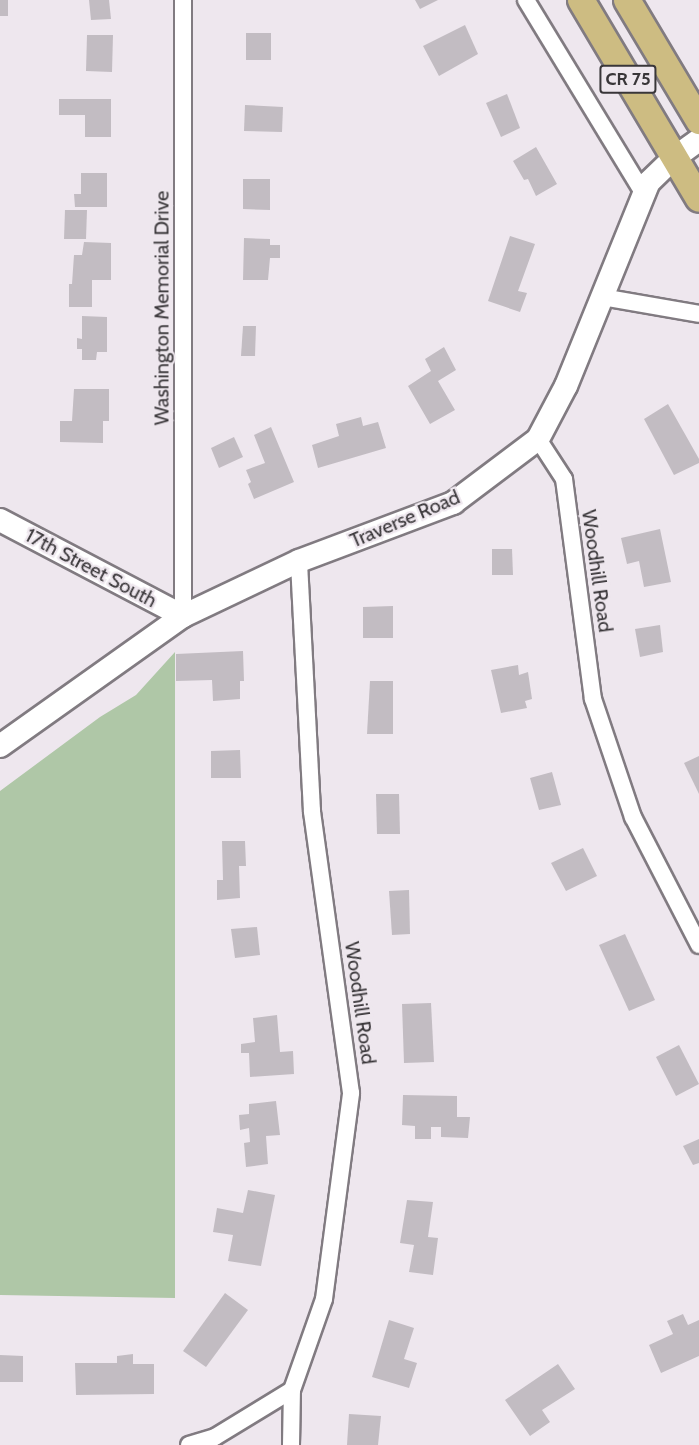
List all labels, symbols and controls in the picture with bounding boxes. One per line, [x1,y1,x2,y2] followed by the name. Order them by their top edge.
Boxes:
[598,64,658,94] road number: CR 75
[150,191,174,425] street label: Washington Memorial Drive
[346,485,464,553] street label: Traverse Road
[577,508,617,634] street label: Woodhill Road
[21,523,161,613] street label: 17th Street South
[340,940,380,1066] street label: Woodhill Road

